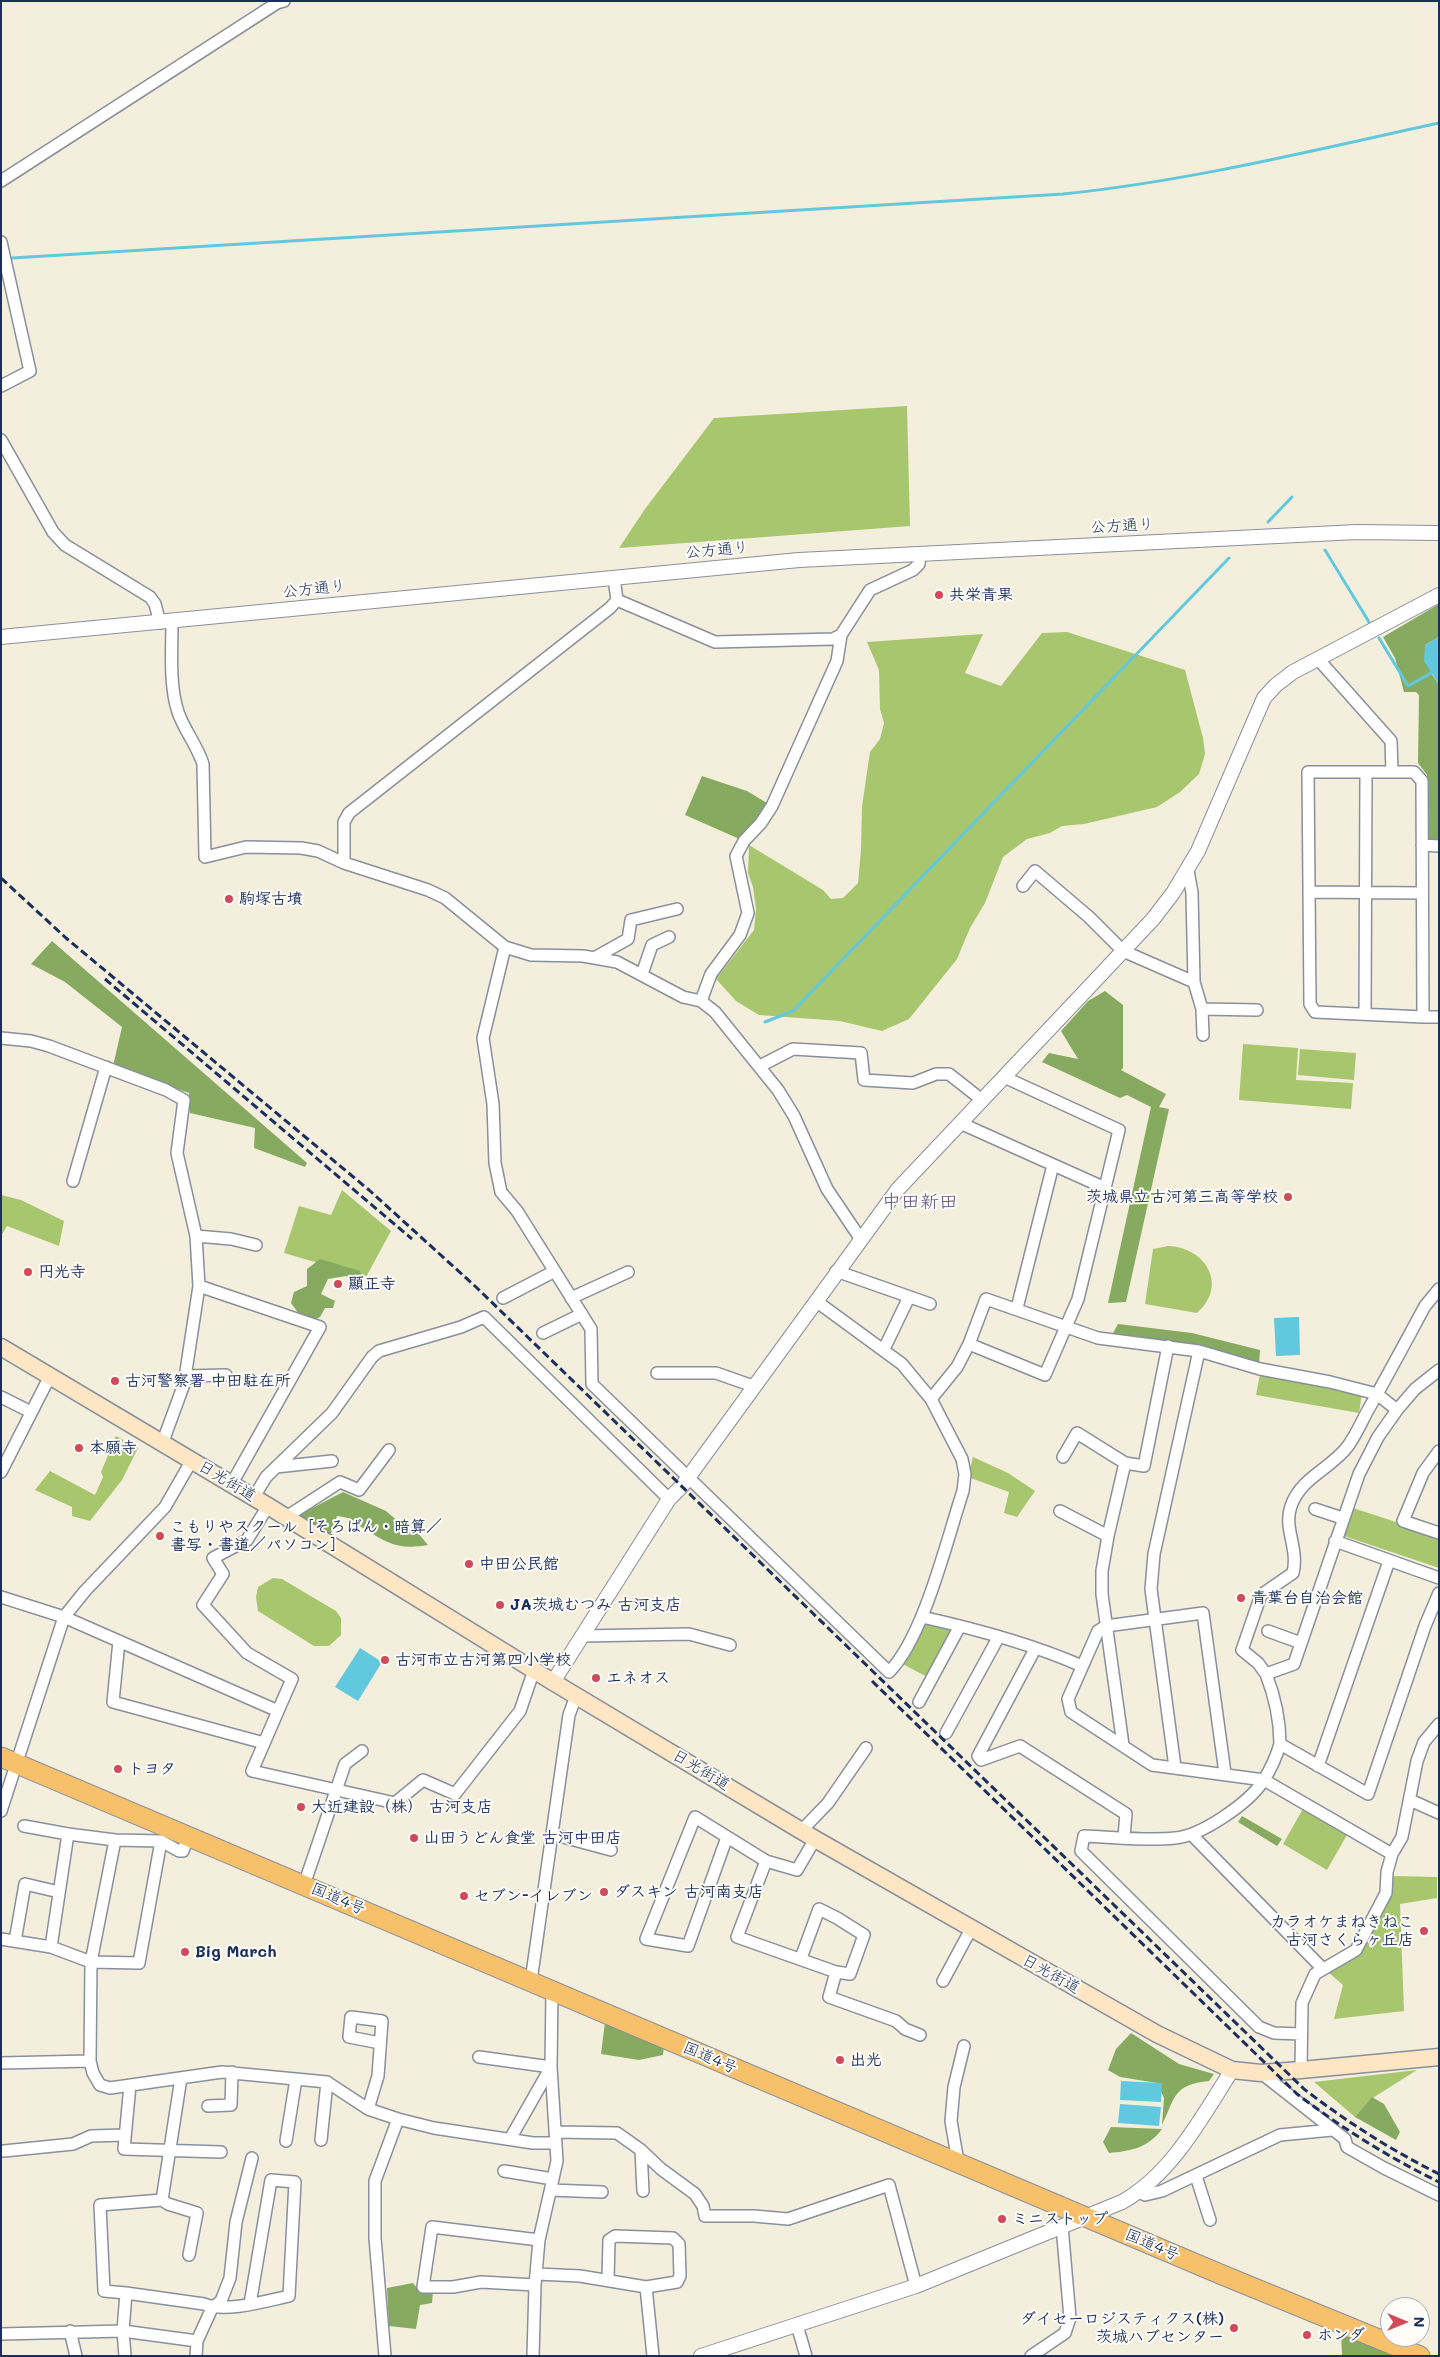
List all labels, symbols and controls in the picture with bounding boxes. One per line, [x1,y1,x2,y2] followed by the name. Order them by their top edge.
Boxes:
[1090,515,1154,537] street label: 公方通り
[684,538,750,562] street label: 公方通り
[281,576,347,602] street label: 公方通り
[949,585,1013,605] place label: 共栄青果
[933,589,945,601] marker: 共栄青果
[239,889,303,909] place label: 駒塚古墳
[223,893,235,905] marker: 駒塚古墳
[1086,1187,1278,1207] place label: 茨城県立古河第三高等学校
[882,1191,958,1213] district label: 中田新田
[1282,1191,1294,1203] marker: 茨城県立古河第三高等学校
[38,1262,86,1282] place label: 円光寺
[22,1266,34,1278] marker: 円光寺
[348,1274,396,1294] place label: 顯正寺
[332,1278,344,1290] marker: 顯正寺
[125,1371,291,1391] place label: 古河警察署 中田駐在所
[109,1375,121,1387] marker: 古河警察署 中田駐在所
[89,1438,137,1458] place label: 本願寺
[73,1442,85,1454] marker: 本願寺
[195,1456,259,1506] street label: 日光街道
[170,1517,442,1555] place label: こもりやスクール［そろばん・暗算／ 書写・書道／パソコン］
[154,1530,166,1542] marker: こもりやスクール［そろばん・暗算／ 書写・書道／パソコン］
[479,1554,559,1574] place label: 中田公民館
[463,1558,475,1570] marker: 中田公民館
[1251,1588,1363,1608] place label: 青葉台自治会館
[1235,1592,1247,1604] marker: 青葉台自治会館
[510,1595,681,1615] place label: JA茨城むつみ 古河支店
[494,1599,506,1611] marker: JA茨城むつみ 古河支店
[395,1650,571,1670] place label: 古河市立古河第四小学校
[379,1654,391,1666] marker: 古河市立古河第四小学校
[606,1668,670,1688] place label: エネオス
[590,1672,602,1684] marker: エネオス
[669,1745,733,1795] street label: 日光街道
[128,1759,176,1779] place label: トヨタ
[112,1763,124,1775] marker: トヨタ
[311,1797,493,1817] place label: 大近建設（株） 古河支店
[295,1801,307,1813] marker: 大近建設（株） 古河支店
[424,1828,622,1848] place label: 山田うどん食堂 古河中田店
[408,1832,420,1844] marker: 山田うどん食堂 古河中田店
[308,1879,368,1919] street label: 国道4号
[614,1882,764,1902] place label: ダスキン 古河南支店
[474,1886,593,1906] place label: セブン-イレブン
[598,1886,610,1898] marker: ダスキン 古河南支店
[458,1890,470,1902] marker: セブン-イレブン
[1270,1912,1414,1950] place label: カラオケまねきねこ 古河さくらヶ丘店
[1418,1925,1430,1937] marker: カラオケまねきねこ 古河さくらヶ丘店
[195,1942,276,1962] place label: Big March
[179,1946,191,1958] marker: Big March
[1018,1950,1084,1998] street label: 日光街道
[680,2038,740,2078] street label: 国道4号
[850,2050,882,2070] place label: 出光
[834,2054,846,2066] marker: 出光
[1012,2209,1108,2229] place label: ミニストップ
[996,2213,1008,2225] marker: ミニストップ
[1122,2225,1182,2265] street label: 国道4号
[1380,2297,1430,2347] north arrow
[1020,2309,1224,2347] place label: ダイセーロジスティクス(株) 茨城ハブセンター
[1410,2317,1429,2327] text: N
[1228,2322,1240,2334] marker: ダイセーロジスティクス(株) 茨城ハブセンター
[1317,2325,1365,2345] place label: ホンダ
[1301,2329,1313,2341] marker: ホンダ

